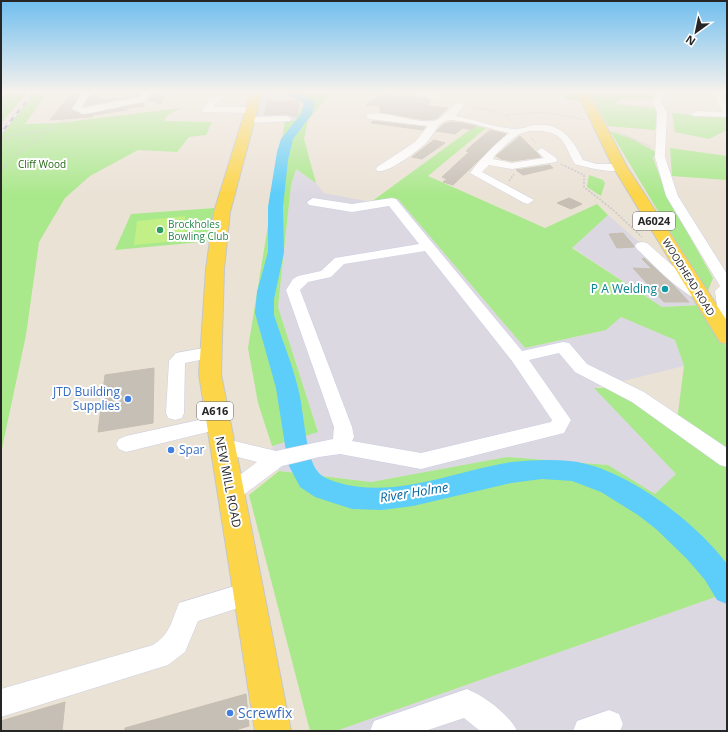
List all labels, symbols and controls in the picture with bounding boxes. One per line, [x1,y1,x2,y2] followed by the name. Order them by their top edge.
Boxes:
[676,12,716,52] north arrow
[682,32,698,50] text: N
[18,157,66,171] park label: Cliff Wood
[633,212,675,230] road number: A6024
[168,217,229,243] place label: Brockholes Bowling Club
[155,225,165,235] marker: Brockholes Bowling Club
[660,236,718,318] street label: WOODHEAD ROAD
[591,280,657,297] place label: P A Welding
[660,284,670,294] marker: P A Welding
[52,383,120,414] place label: JTD Building Supplies
[123,394,133,404] marker: JTD Building Supplies
[197,402,233,420] road number: A616
[211,435,246,529] street label: NEW MILL ROAD
[179,441,205,458] place label: Spar
[166,445,176,455] marker: Spar
[379,478,450,506] water label: River Holme
[238,703,293,722] place label: Screwfix
[225,708,235,718] marker: Screwfix

